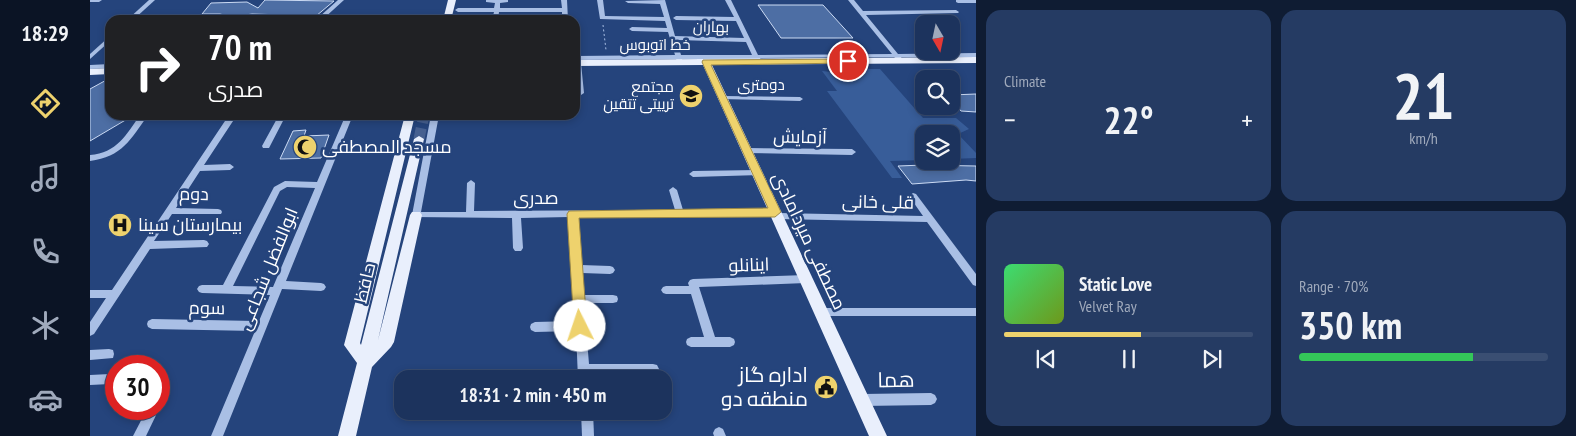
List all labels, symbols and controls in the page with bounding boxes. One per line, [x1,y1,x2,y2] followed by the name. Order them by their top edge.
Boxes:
[915,15,960,60] north arrow
[915,15,960,170] map controls
[693,17,729,37] street label: بهاران
[21,19,69,47] text: 18:29
[208,24,272,70] text: 70 m
[125,35,190,100] icon: right
[619,35,691,55] street label: خط اتوبوس
[827,40,869,82] pin
[834,47,862,75] icon: arrive
[1392,53,1455,137] text: 21
[915,70,960,115] button: search
[1004,71,1046,91] text: Climate
[208,75,263,103] text: صدری
[737,75,785,95] street label: دومتری
[603,77,674,114] place label: مجتمع ترییتی تتقین
[678,83,704,109] school or university icon: مجتمع ترییتی تتقین
[28,86,63,121] icon: directions
[1103,95,1154,144] text: 22°
[1004,101,1016,138] text: −
[1241,101,1253,138] text: +
[773,125,827,148] street label: آزمایش
[915,125,960,170] button: layers
[1409,128,1438,148] text: km/h
[292,134,318,160] mosque icon: مسجد المصطفی
[322,135,452,158] place label: مسجد المصطفی
[28,160,63,195] icon: music
[768,168,851,313] street label: مصطفی میردامادی
[179,182,209,206] street label: دوم
[513,186,559,209] street label: صدری
[842,189,914,214] street label: قلی خانی
[232,204,303,334] street label: ابوالفضل شجاعی
[107,212,133,238] hospital icon: بیمارستان سینا
[138,213,242,236] place label: بیمارستان سینا
[28,234,63,269] icon: phone
[728,252,770,277] street label: اینانلو
[349,261,380,305] street label: حافظ
[1079,272,1152,296] text: Static Love
[1299,276,1368,296] text: Range · 70%
[189,296,225,320] street label: سوم
[1079,296,1137,316] text: Velvet Ray
[553,299,605,351] position arrow
[1299,300,1402,349] text: 350 km
[28,308,63,343] icon: climate
[1032,345,1060,373] icon: previous
[1115,345,1143,373] icon: pause
[1198,345,1226,373] icon: next
[105,355,170,420] speed limit sign: 30
[721,361,808,412] place label: اداره گاز منطقه دو
[877,366,915,393] street label: هما
[813,374,839,400] public building icon: اداره گاز منطقه دو
[28,382,63,417] icon: car
[460,383,606,407] text: 18:31 · 2 min · 450 m

